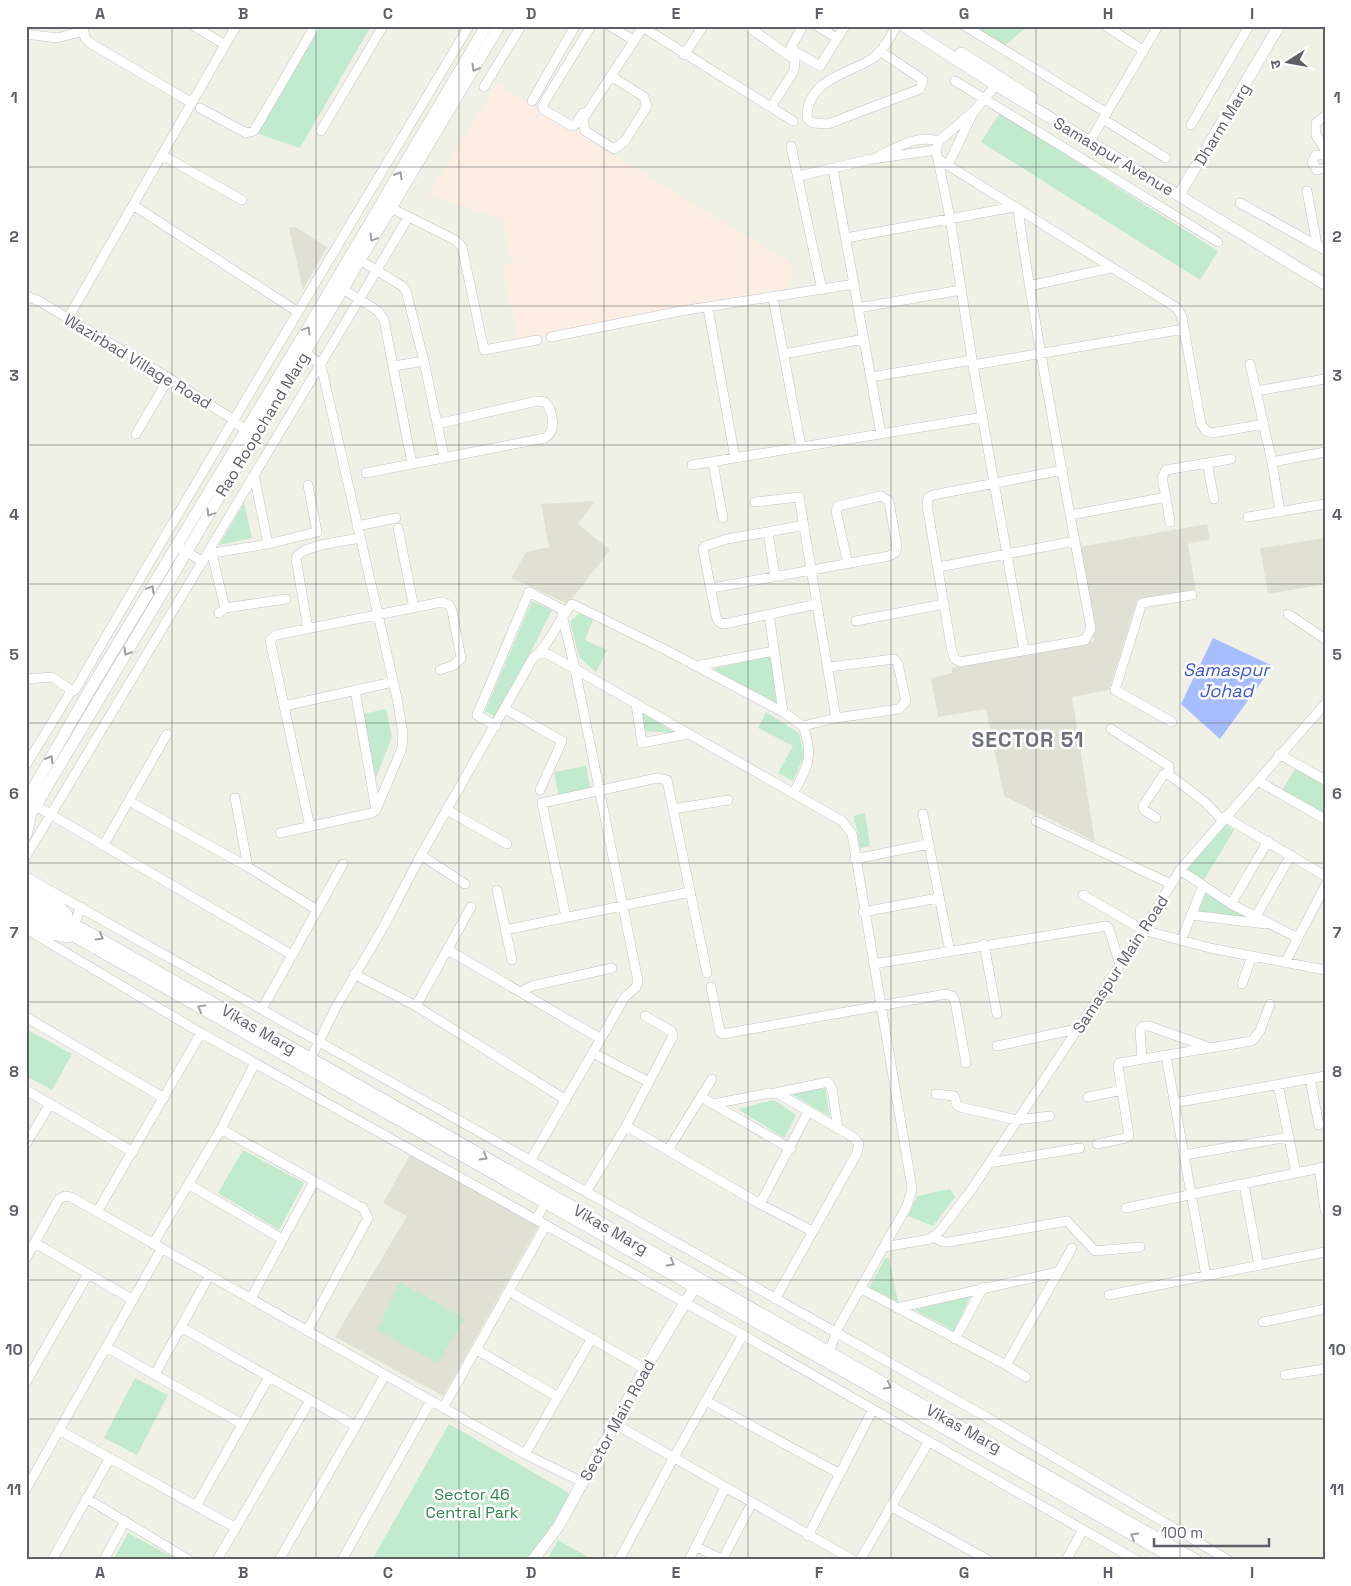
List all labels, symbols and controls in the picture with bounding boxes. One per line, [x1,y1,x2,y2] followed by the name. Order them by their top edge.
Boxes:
[95,3,105,24] text: A
[238,3,248,24] text: B
[383,3,393,24] text: C
[526,3,536,24] text: D
[672,3,681,24] text: E
[815,3,824,24] text: F
[959,3,969,24] text: G
[1103,3,1113,24] text: H
[1250,3,1254,24] text: I
[1264,38,1314,88] north arrow
[1265,58,1285,70] text: उ
[471,63,481,72] one-way arrow
[1190,79,1255,169] street label: Dharm Marg
[10,87,18,108] text: 1
[1333,87,1341,108] text: 1
[1050,112,1178,201] street label: Samaspur Avenue
[392,171,402,180] one-way arrow
[9,226,19,247] text: 2
[1332,226,1342,247] text: 2
[370,232,380,241] one-way arrow
[60,309,215,414] street label: Wazirbad Village Road
[301,326,311,335] one-way arrow
[211,348,314,500] street label: Rao Roopchand Marg
[9,365,19,386] text: 3
[1332,365,1342,386] text: 3
[9,504,19,525] text: 4
[1332,504,1342,525] text: 4
[206,507,216,516] one-way arrow
[144,585,154,594] one-way arrow
[9,644,19,665] text: 5
[1332,644,1342,665] text: 5
[123,647,133,656] one-way arrow
[1183,658,1271,702] water label: Samaspur Johad
[972,726,1084,753] district label: SECTOR 51
[44,755,54,764] one-way arrow
[9,783,19,804] text: 6
[1332,783,1342,804] text: 6
[1068,891,1173,1037] street label: Samaspur Main Road
[10,922,19,943] text: 7
[1333,922,1342,943] text: 7
[94,930,103,940] one-way arrow
[218,1000,300,1059] street label: Vikas Marg
[197,1004,206,1014] one-way arrow
[9,1061,19,1082] text: 8
[1332,1061,1342,1082] text: 8
[478,1150,487,1160] one-way arrow
[9,1200,19,1221] text: 9
[570,1200,652,1259] street label: Vikas Marg
[1332,1200,1342,1221] text: 9
[665,1256,674,1266] one-way arrow
[5,1339,23,1360] text: 10
[1328,1339,1346,1360] text: 10
[575,1356,660,1485] street label: Sector Main Road
[883,1379,892,1389] one-way arrow
[922,1399,1005,1458] street label: Vikas Marg
[7,1479,21,1500] text: 11
[1330,1479,1344,1500] text: 11
[426,1484,519,1523] park label: Sector 46 Central Park
[1154,1516,1268,1548] scale bar
[1161,1523,1203,1542] text: 100 m
[1131,1532,1140,1542] one-way arrow
[95,1562,105,1583] text: A
[238,1562,248,1583] text: B
[383,1562,393,1583] text: C
[526,1562,536,1583] text: D
[672,1562,681,1583] text: E
[815,1562,824,1583] text: F
[959,1562,969,1583] text: G
[1103,1562,1113,1583] text: H
[1250,1562,1254,1583] text: I

